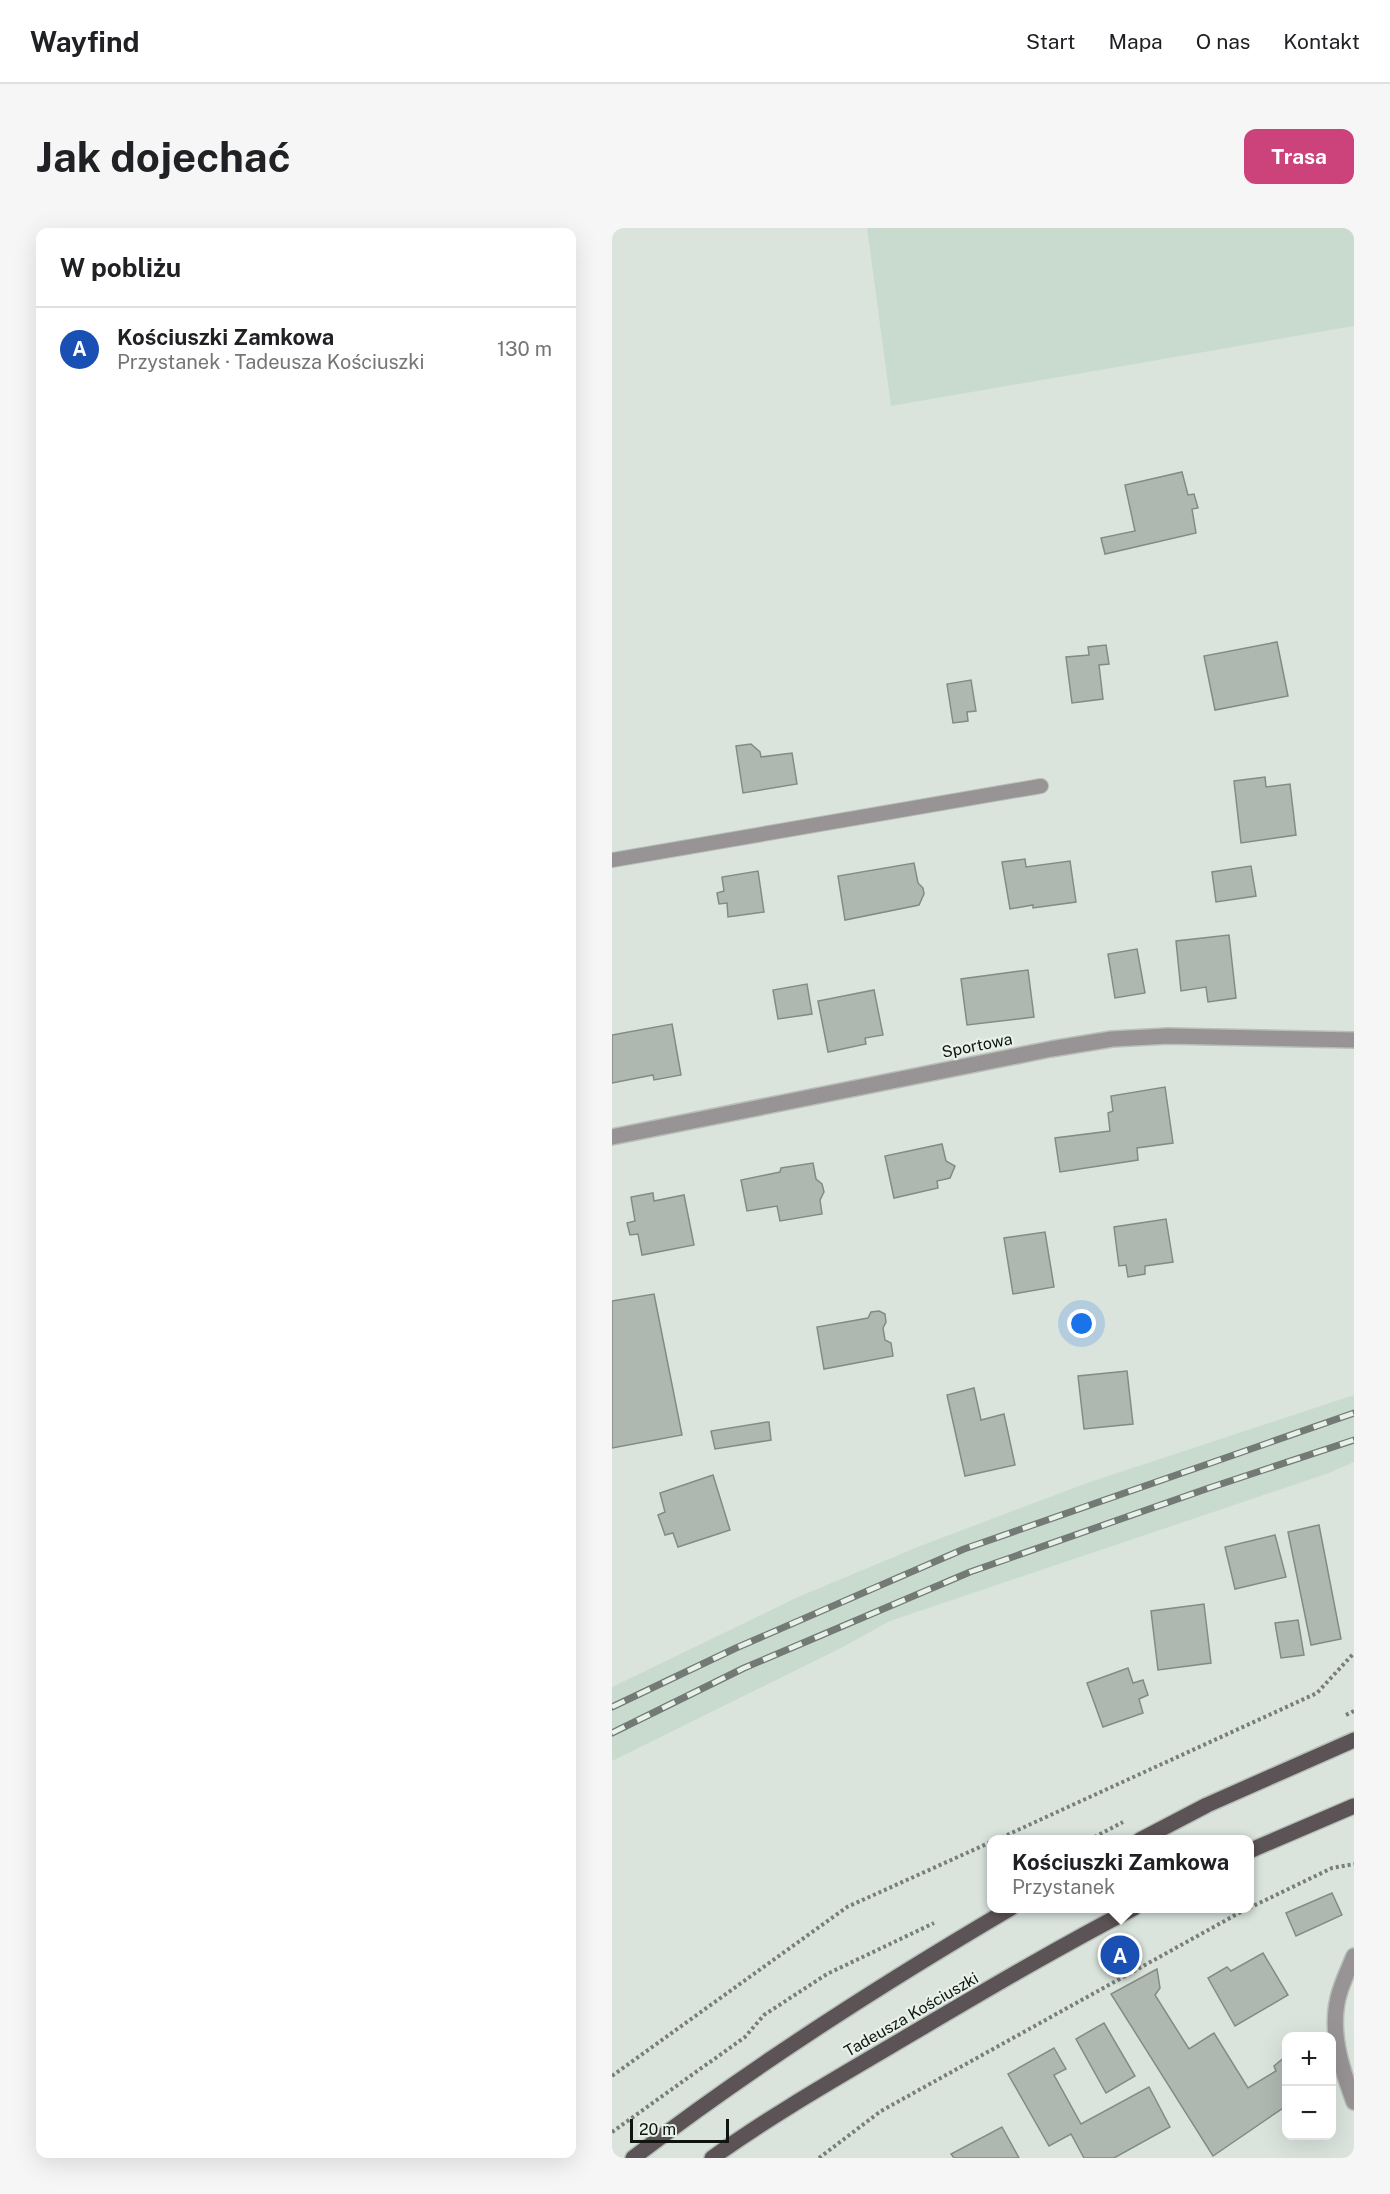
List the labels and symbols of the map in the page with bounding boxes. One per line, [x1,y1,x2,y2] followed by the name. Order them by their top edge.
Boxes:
[940,1029,1014,1062] street label: Sportowa
[1067,1309,1096,1338] your location
[1100,1932,1140,1978] pin: A
[841,1968,982,2061] street label: Tadeusza Kościuszki
[630,2116,729,2144] scale bar

